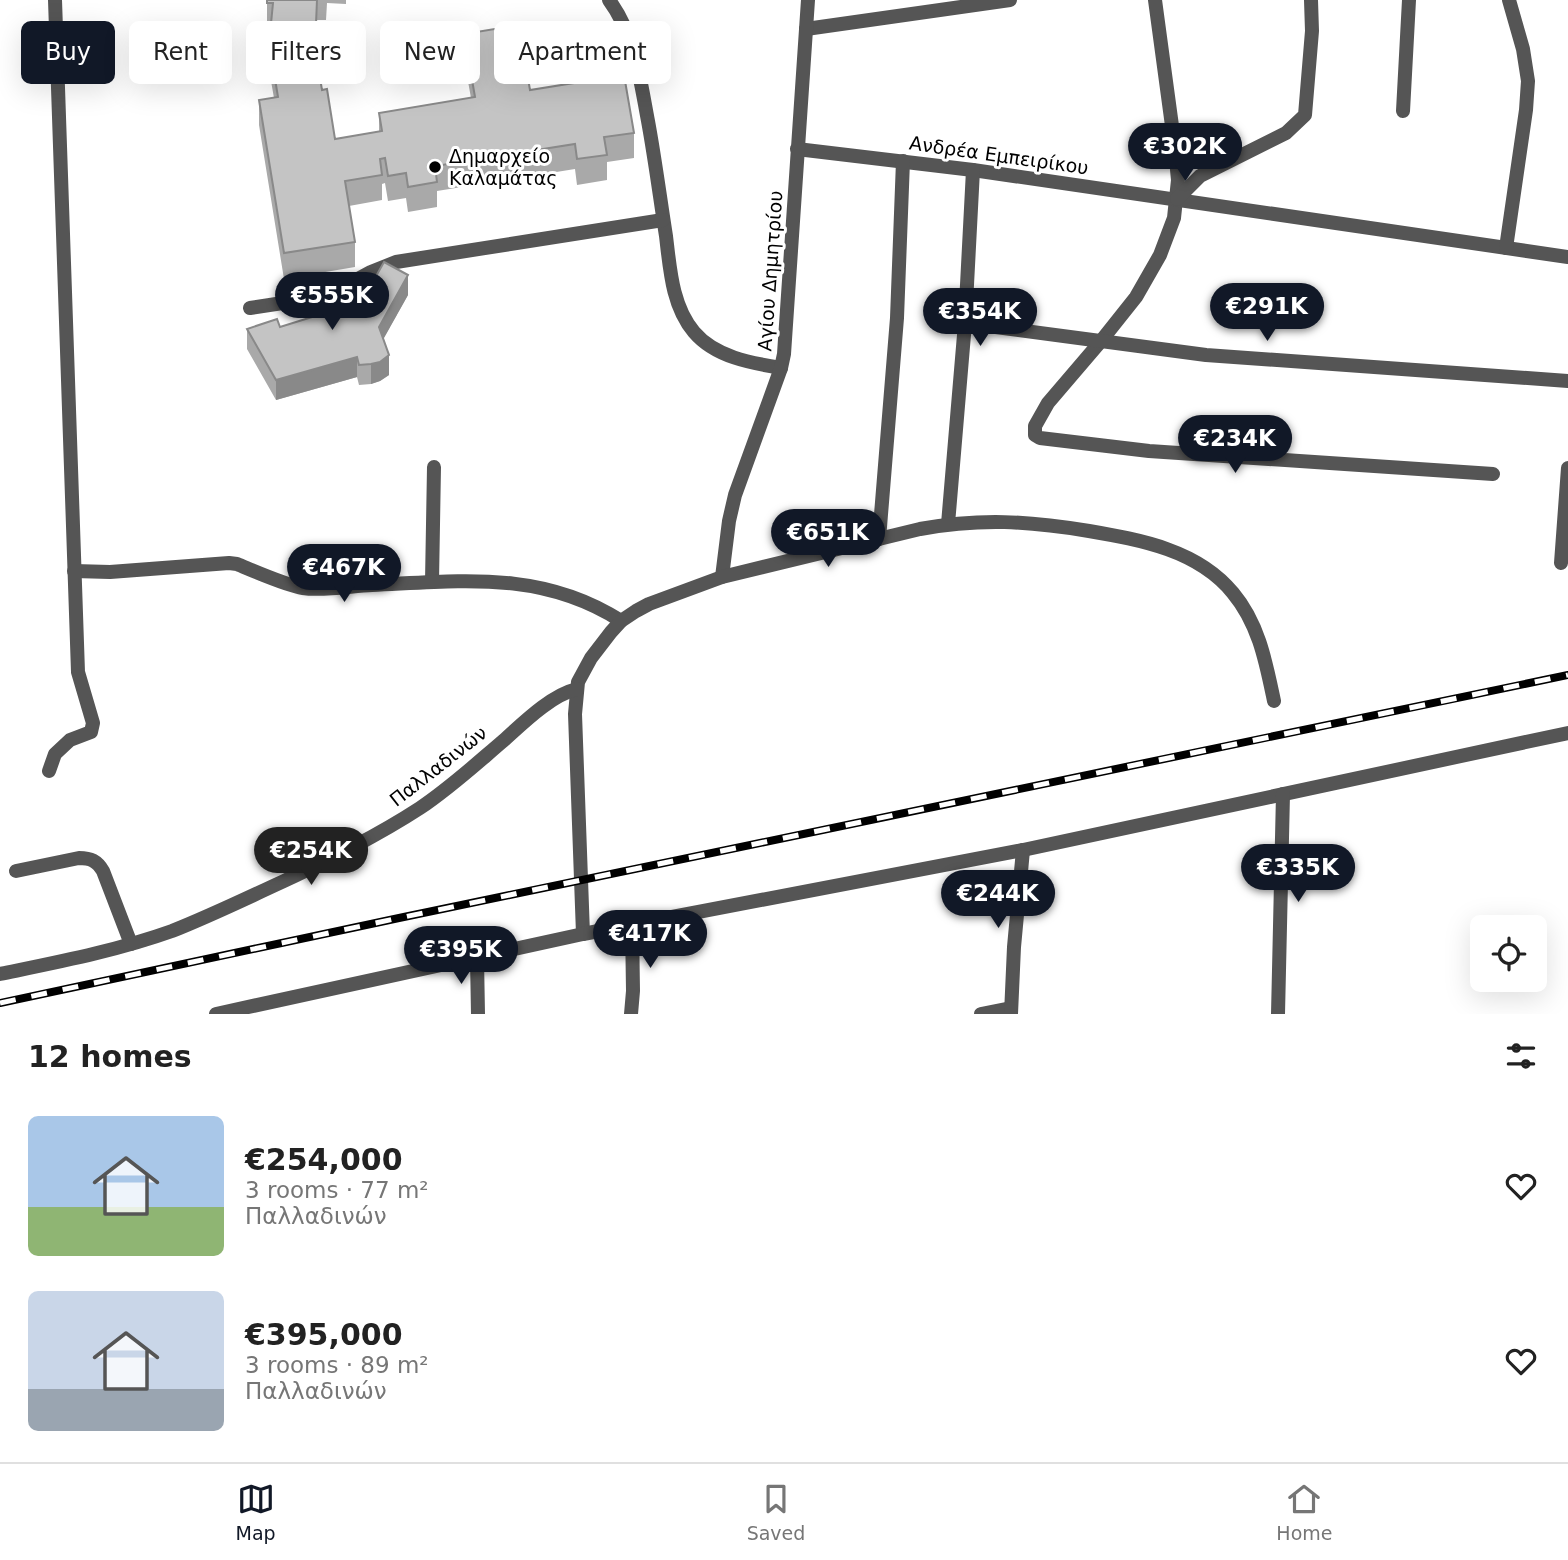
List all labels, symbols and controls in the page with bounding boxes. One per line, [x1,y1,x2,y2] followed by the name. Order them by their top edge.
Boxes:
[21,21,115,84] chip: Buy
[129,21,232,84] chip: Rent
[246,21,366,84] chip: Filters
[380,21,480,84] chip: New
[494,21,671,84] chip: Apartment
[1136,124,1234,183] pin: €302K
[908,132,1090,178] street label: Ανδρέα Εμπειρίκου
[1144,133,1226,159] text: €302K
[449,145,557,189] place label: Δημαρχείο Καλαμάτας
[427,159,443,175] marker: Δημαρχείο Καλαμάτας
[753,190,787,352] street label: Αγίου Δημητρίου
[283,272,381,332] pin: €555K
[291,282,373,308] text: €555K
[1218,284,1316,343] pin: €291K
[931,288,1029,348] pin: €354K
[1226,293,1308,319] text: €291K
[939,298,1021,324] text: €354K
[1186,416,1284,475] pin: €234K
[1194,425,1276,451] text: €234K
[779,510,877,569] pin: €651K
[787,519,869,545] text: €651K
[295,544,393,604] pin: €467K
[303,554,385,580] text: €467K
[385,721,491,811] street label: Παλλαδινών
[262,828,360,887] pin: €254K
[270,837,352,863] text: €254K
[1249,844,1347,904] pin: €335K
[1257,854,1339,880] text: €335K
[949,870,1047,930] pin: €244K
[957,880,1039,906] text: €244K
[601,911,699,970] pin: €417K
[1470,915,1547,992] map controls
[1470,915,1547,992] button: locate
[609,920,691,946] text: €417K
[412,926,510,986] pin: €395K
[420,936,502,962] text: €395K
[1502,1037,1540,1075] icon: filters
[28,1039,192,1074] text: 12 homes
[245,1142,403,1177] text: €254,000
[84,1144,168,1228] icon: home
[1502,1167,1540,1205] icon: heart
[245,1177,429,1203] text: 3 rooms · 77 m²
[245,1203,387,1229] text: Παλλαδινών
[245,1317,403,1352] text: €395,000
[84,1319,168,1403] icon: home
[1502,1342,1540,1380] icon: heart
[245,1352,429,1378] text: 3 rooms · 89 m²
[245,1378,387,1404] text: Παλλαδινών
[236,1480,276,1544] tab: Map
[747,1480,805,1544] tab: Saved
[1276,1480,1332,1544] tab: Home

